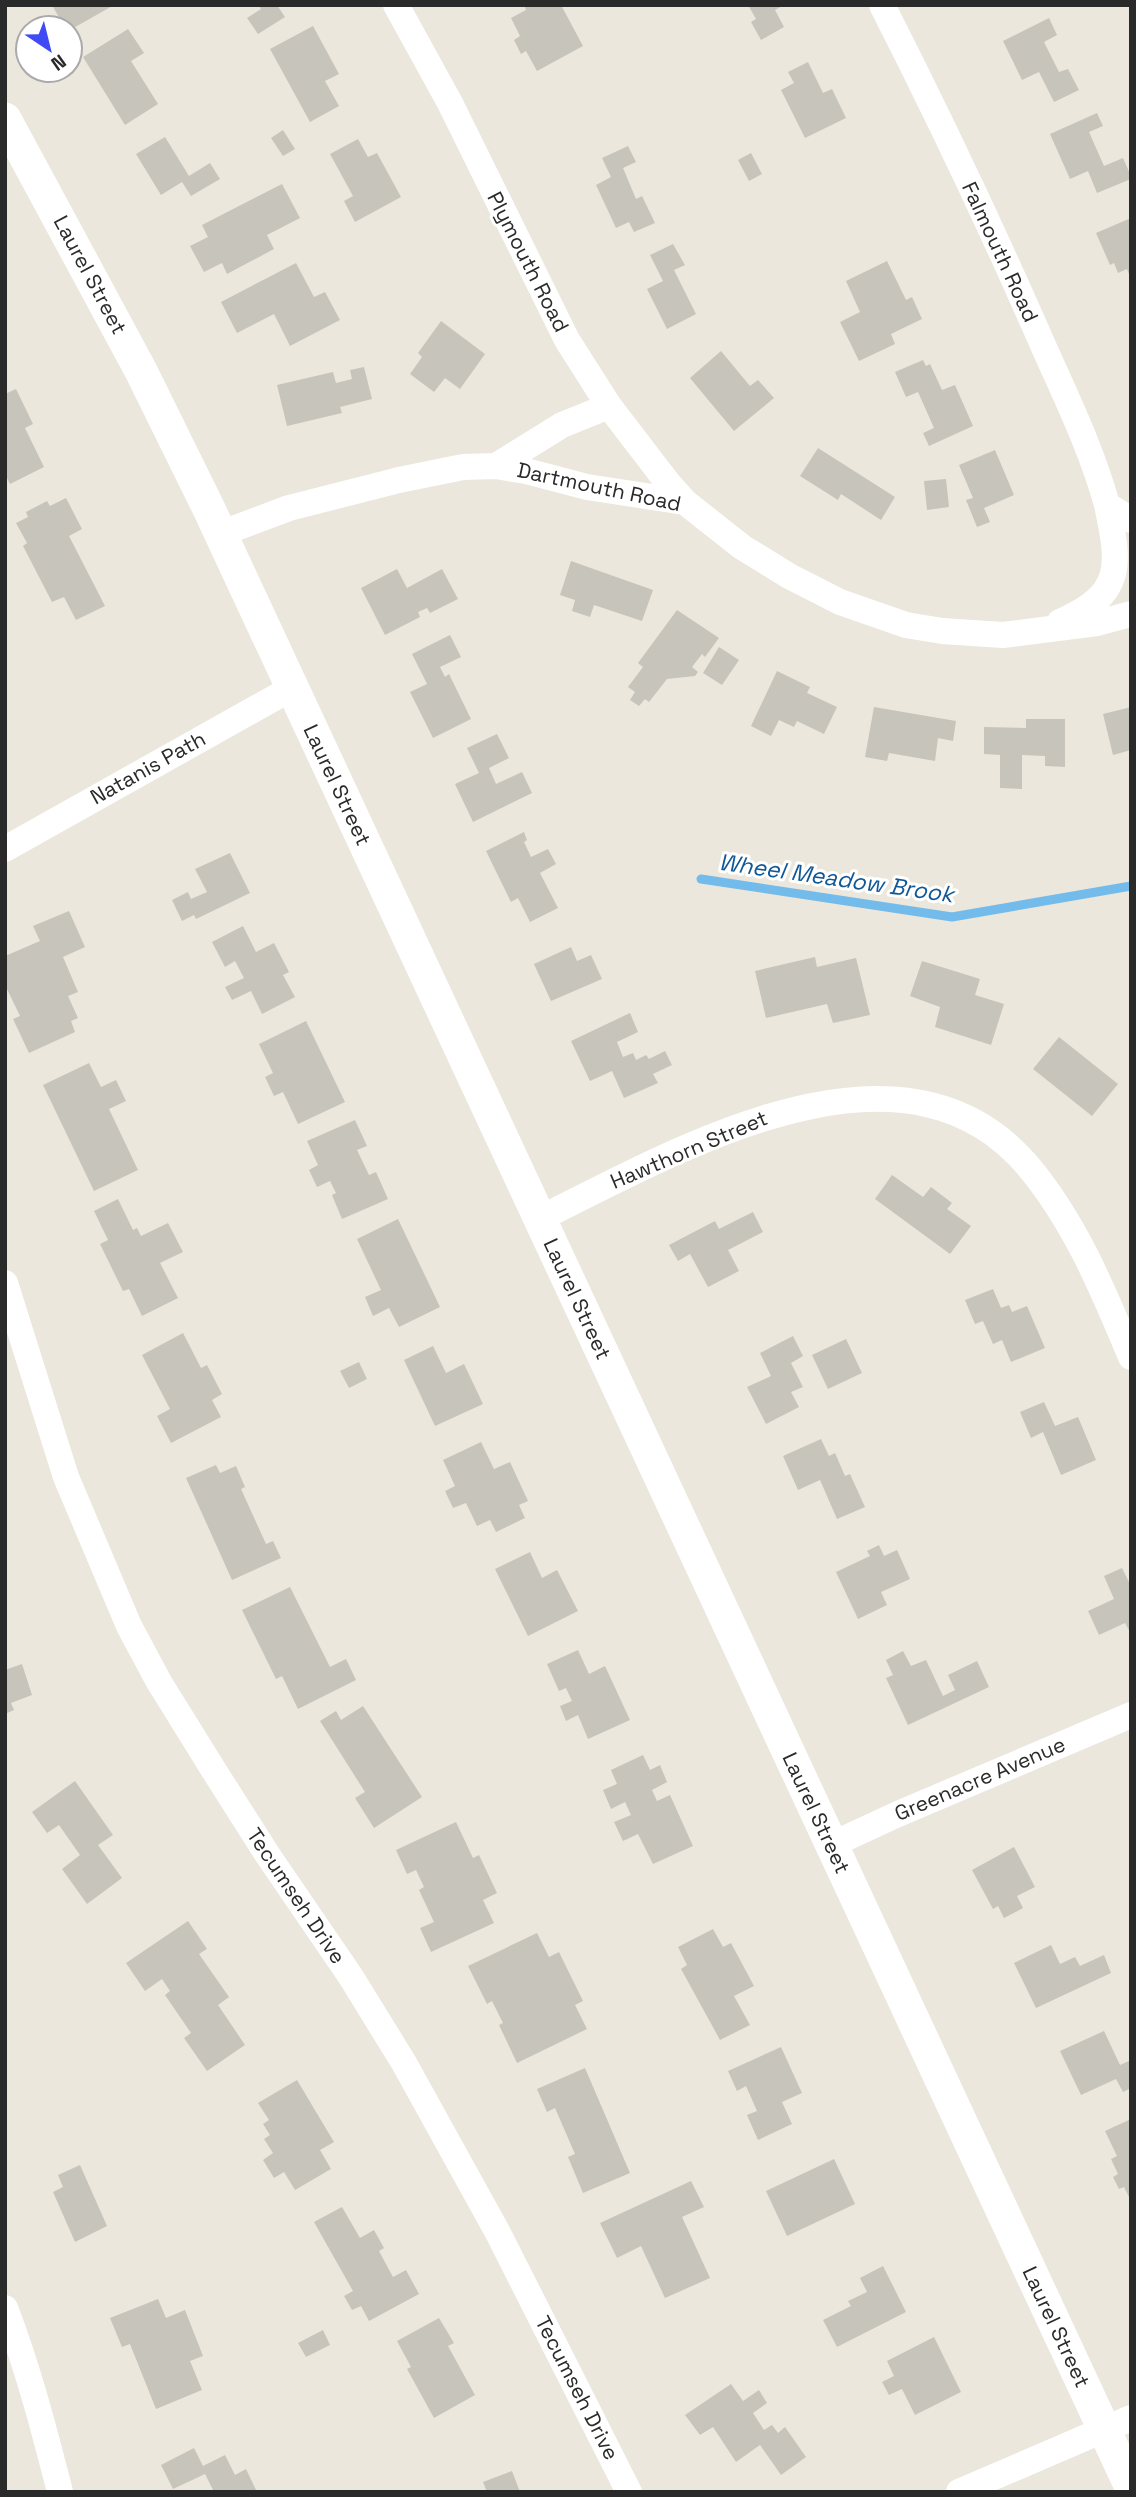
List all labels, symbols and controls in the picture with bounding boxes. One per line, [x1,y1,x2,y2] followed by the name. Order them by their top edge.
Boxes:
[14,14,84,84] north arrow
[46,49,71,76] text: N
[956,177,1045,326] street label: Falmouth Road
[481,187,575,337] street label: Plymouth Road
[48,211,133,339] street label: Laurel Street
[515,456,684,517] street label: Dartmouth Road
[298,720,377,850] street label: Laurel Street
[85,725,210,810] street label: Natanis Path
[717,847,958,910] water label: Wheel Meadow Brook
[606,1104,772,1195] street label: Hawthorn Street
[538,1234,617,1364] street label: Laurel Street
[890,1730,1069,1827] street label: Greenacre Avenue
[777,1748,856,1878] street label: Laurel Street
[241,1823,352,1969] street label: Tecumseh Drive
[1017,2262,1096,2392] street label: Laurel Street
[530,2311,625,2464] street label: Tecumseh Drive

